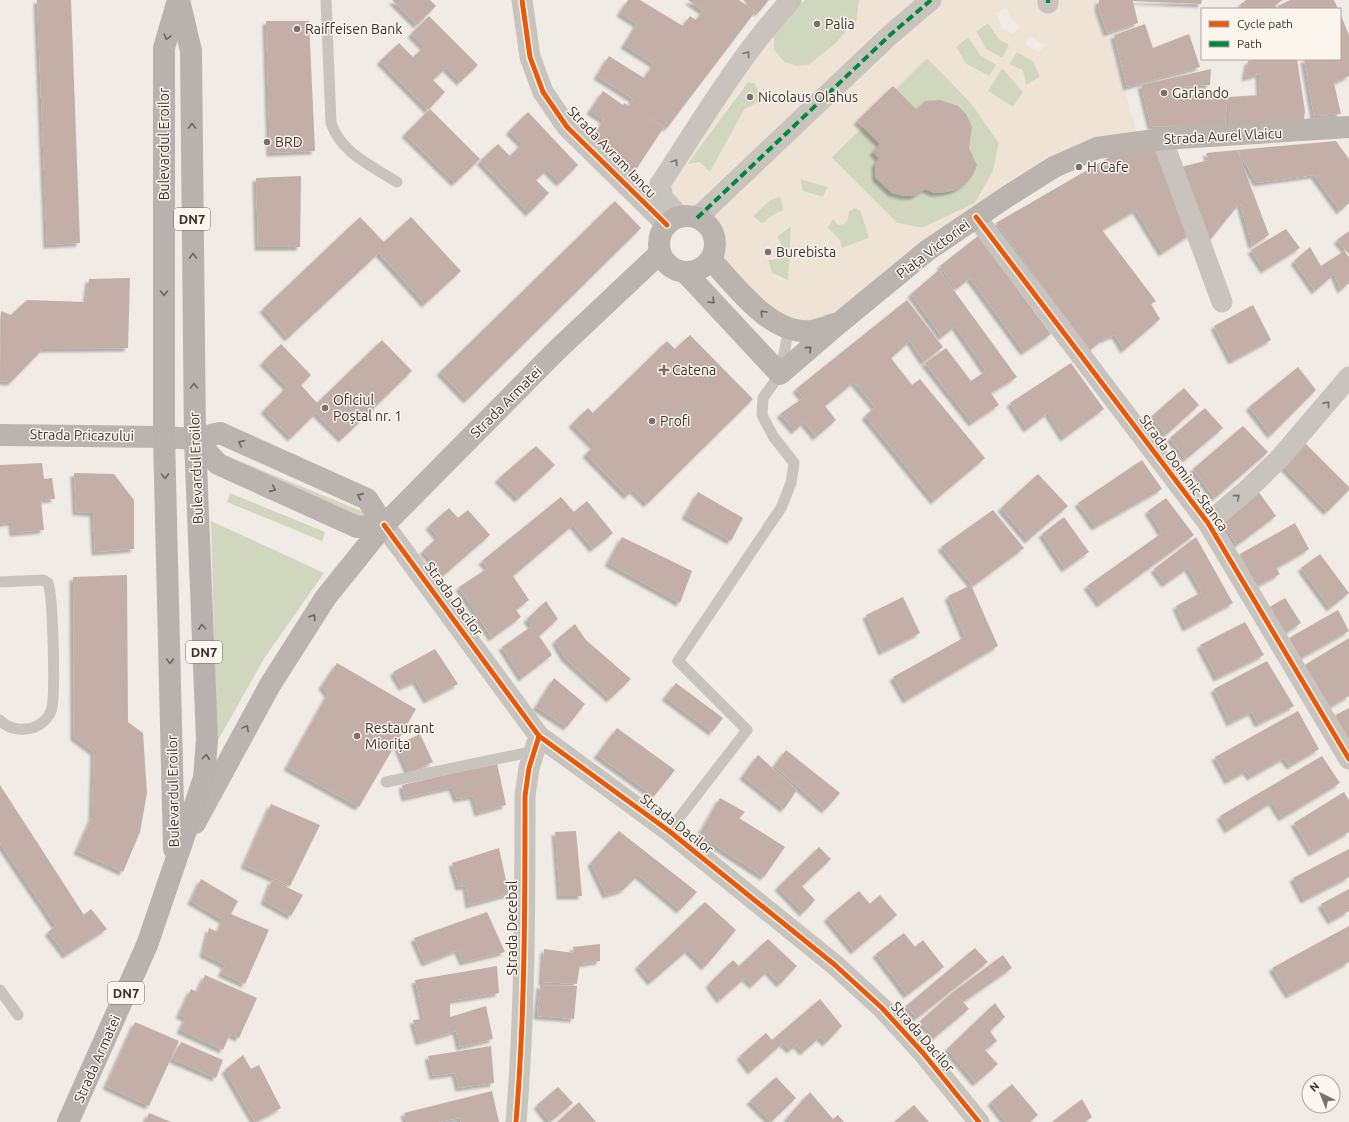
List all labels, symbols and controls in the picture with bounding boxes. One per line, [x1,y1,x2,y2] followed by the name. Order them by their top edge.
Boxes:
[1201,8,1341,60] legend
[825,16,855,32] place label: Palia
[1237,17,1293,30] text: Cycle path
[812,19,822,29] marker: Palia
[305,21,402,37] place label: Raiffeisen Bank
[292,24,302,34] marker: Raiffeisen Bank
[163,34,172,41] one-way arrow
[1237,37,1262,50] text: Path
[743,51,750,58] one-way arrow
[1172,85,1229,101] place label: Garlando
[156,87,172,200] street label: Bulevardul Eroilor
[1159,88,1169,98] marker: Garlando
[758,89,858,105] place label: Nicolaus Olahus
[745,92,755,102] marker: Nicolaus Olahus
[564,103,660,201] street label: Strada Avram Iancu
[188,123,196,129] one-way arrow
[1163,125,1283,147] street label: Strada Aurel Vlaicu
[275,134,303,150] place label: BRD
[262,137,272,147] marker: BRD
[670,159,677,166] one-way arrow
[1087,159,1129,175] place label: H Cafe
[1074,162,1084,172] marker: H Cafe
[174,208,210,230] road number: DN7
[893,216,973,282] street label: Piața Victoriei
[776,244,836,260] place label: Burebista
[763,247,773,257] marker: Burebista
[189,253,197,259] one-way arrow
[160,290,168,296] one-way arrow
[707,296,714,304] one-way arrow
[760,310,768,318] one-way arrow
[805,347,812,354] one-way arrow
[672,362,716,378] place label: Catena
[467,363,545,441] street label: Strada Armatei
[659,365,669,375] marker: Catena
[190,383,198,389] one-way arrow
[333,392,402,424] place label: Oficiul Poștal nr. 1
[1323,401,1330,408] one-way arrow
[320,403,330,413] marker: Oficiul Poștal nr. 1
[186,411,206,525] street label: Bulevardul Eroilor
[1136,412,1232,534] street label: Strada Dominic Stanca
[660,413,691,429] place label: Profi
[647,416,657,426] marker: Profi
[30,426,134,444] street label: Strada Pricazului
[238,440,246,448] one-way arrow
[161,473,169,479] one-way arrow
[269,484,276,492] one-way arrow
[357,493,364,501] one-way arrow
[1233,495,1240,502] one-way arrow
[422,559,487,640] street label: Strada Dacilor
[308,614,316,621] one-way arrow
[198,624,207,630] one-way arrow
[186,641,222,663] road number: DN7
[165,658,174,664] one-way arrow
[365,720,435,752] place label: Restaurant Miorița
[242,725,249,732] one-way arrow
[352,731,362,741] marker: Restaurant Miorița
[164,734,182,847] street label: Bulevardul Eroilor
[201,754,210,760] one-way arrow
[637,791,717,858] street label: Strada Dacilor
[504,880,520,975] street label: Strada Decebal
[108,982,144,1004] road number: DN7
[888,999,958,1076] street label: Strada Dacilor
[71,1013,123,1105] street label: Strada Armatei
[1301,1074,1341,1114] north arrow
[1307,1079,1321,1094] text: N

